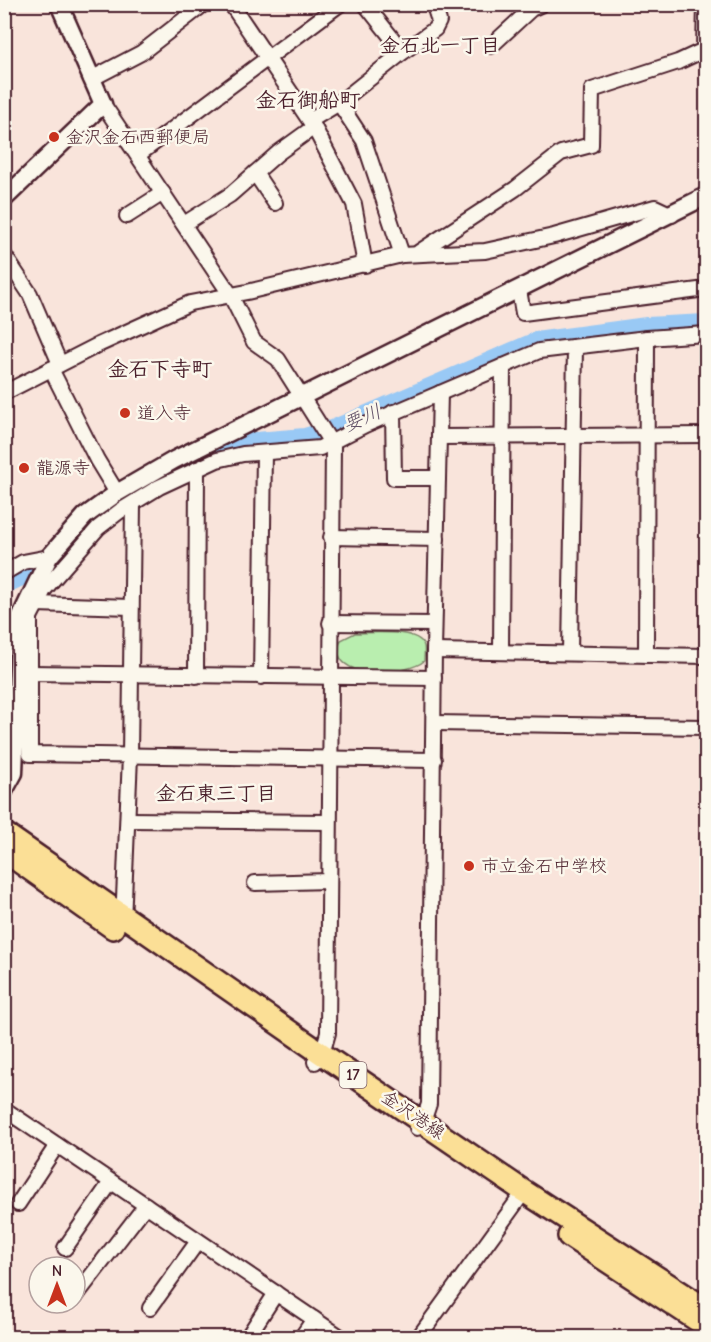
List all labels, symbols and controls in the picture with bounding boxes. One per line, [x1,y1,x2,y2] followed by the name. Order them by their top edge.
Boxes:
[380,34,500,57] district label: 金石北一丁目
[256,88,361,112] district label: 金石御船町
[66,127,210,148] place label: 金沢金石西郵便局
[47,130,61,144] marker: 金沢金石西郵便局
[108,357,213,381] district label: 金石下寺町
[339,400,385,436] water label: 要川
[137,403,191,424] place label: 道入寺
[118,406,132,420] marker: 道入寺
[36,458,90,479] place label: 龍源寺
[17,461,31,475] marker: 龍源寺
[156,782,276,805] district label: 金石東三丁目
[481,856,607,877] place label: 市立金石中学校
[462,859,476,873] marker: 市立金石中学校
[340,1062,366,1088] road number: 17
[377,1086,449,1144] street label: 金沢港線
[27,1255,87,1315] north arrow
[52,1262,62,1280] text: N

